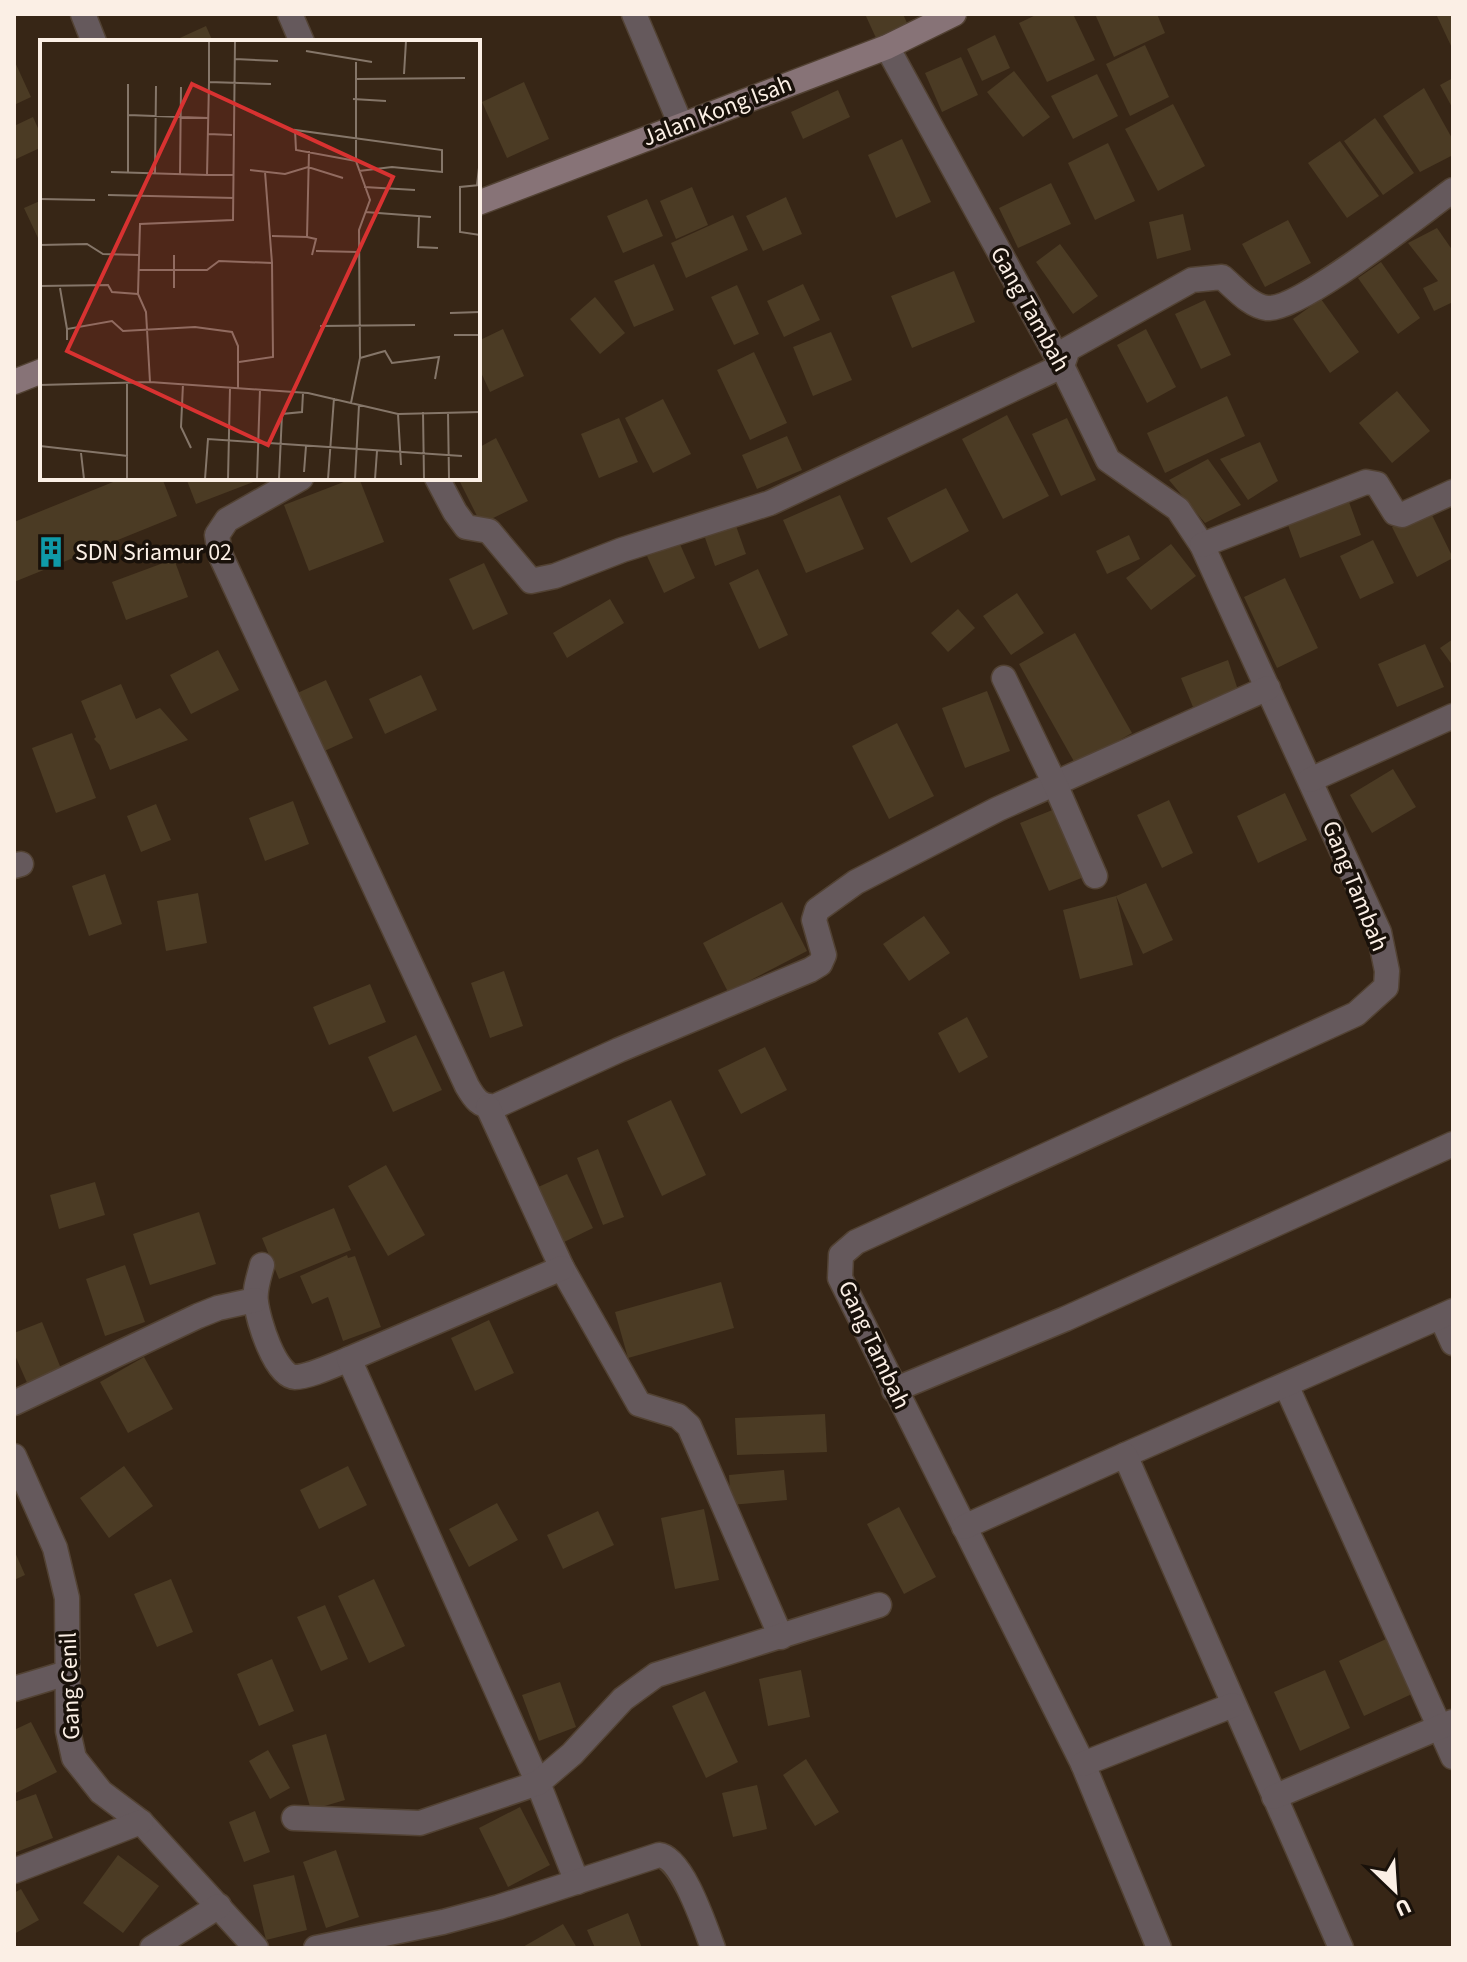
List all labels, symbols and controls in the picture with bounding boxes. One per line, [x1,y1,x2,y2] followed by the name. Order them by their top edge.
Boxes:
[40,40,480,480] inset map
[637,66,797,156] street label: Jalan Kong Isah
[981,240,1079,378] street label: Gang Tambah
[34,535,68,569] building icon: SDN Sriamur 02
[75,535,232,570] place label: SDN Sriamur 02
[1313,815,1397,957] street label: Gang Tambah
[829,1275,919,1415] street label: Gang Tambah
[51,1632,89,1740] street label: Gang Cenil
[1355,1850,1435,1930] north arrow
[1390,1890,1416,1925] text: U

